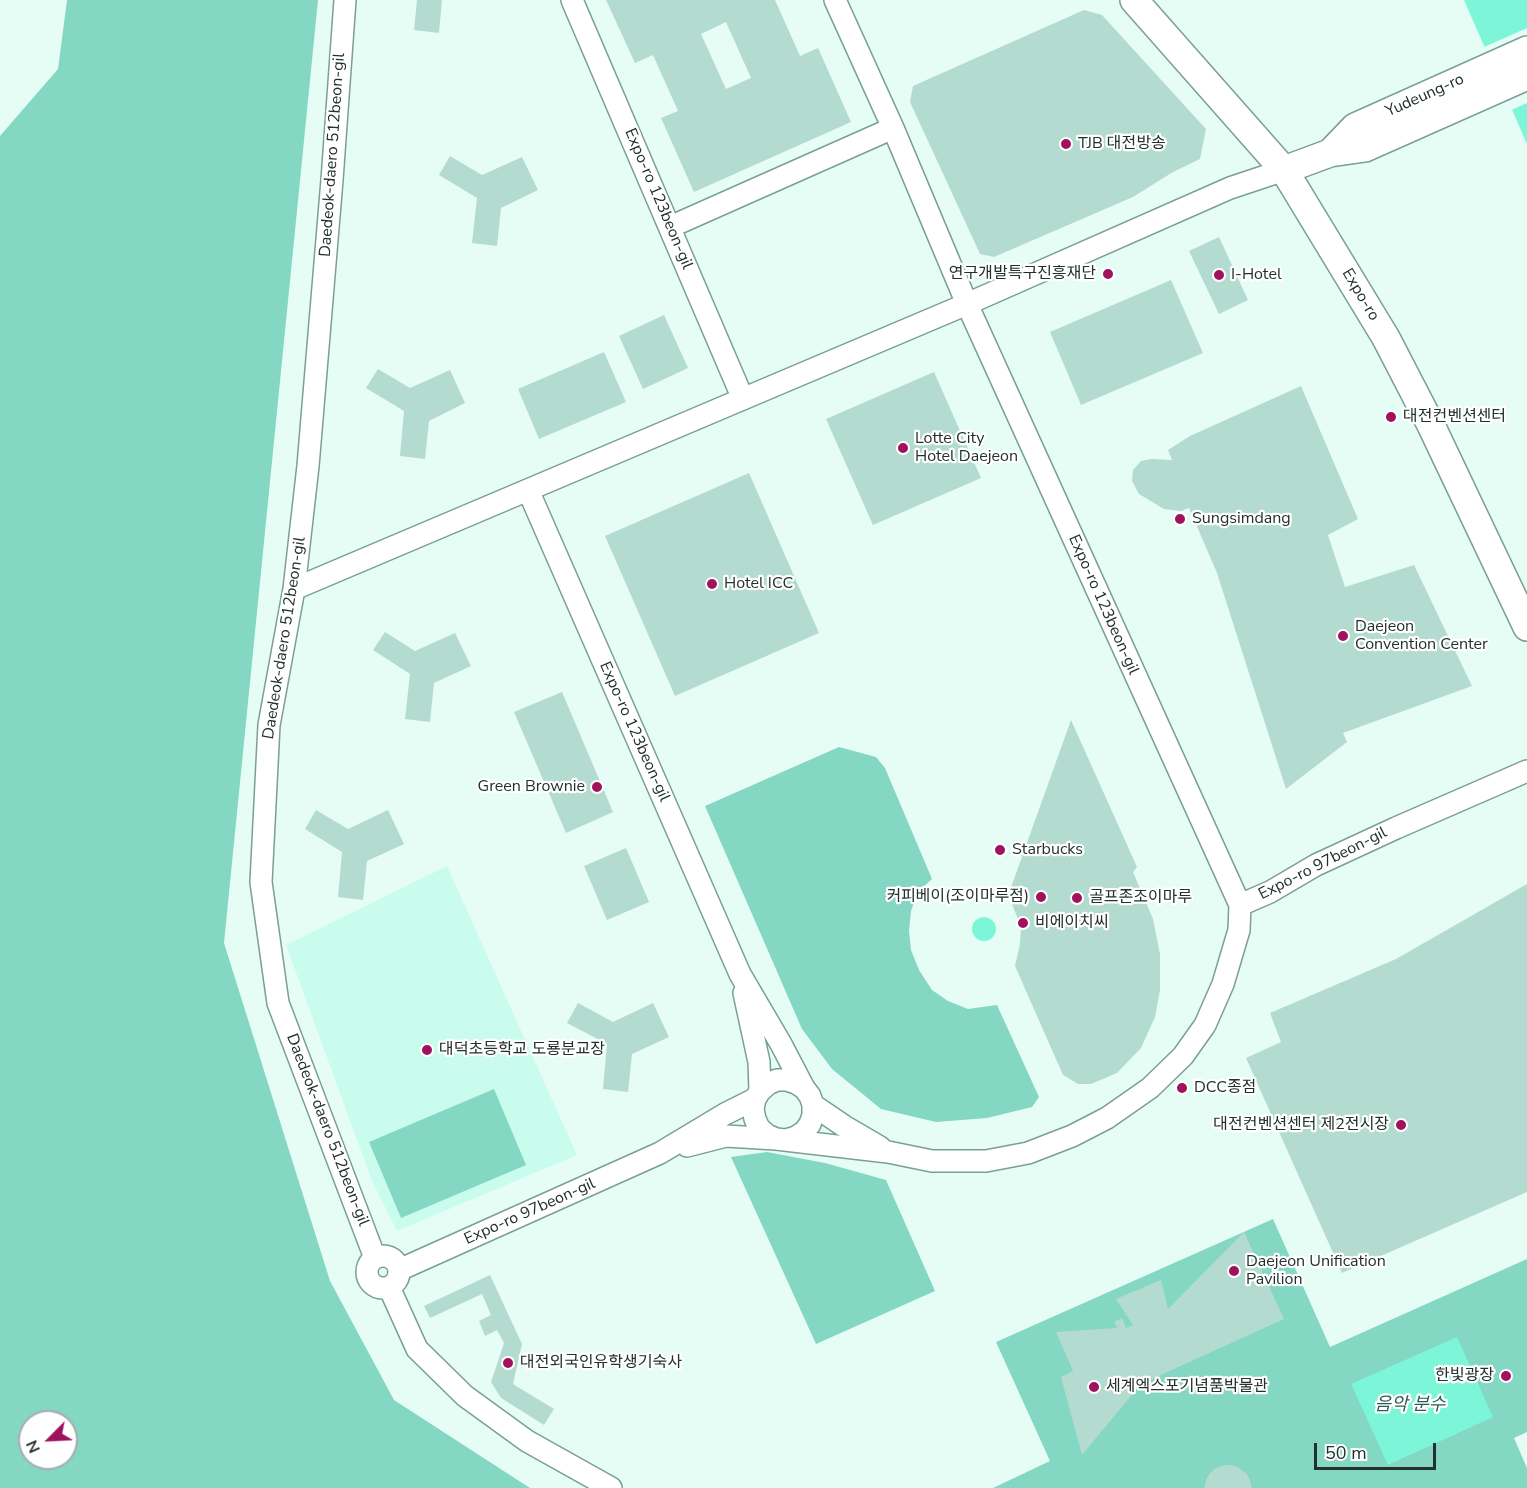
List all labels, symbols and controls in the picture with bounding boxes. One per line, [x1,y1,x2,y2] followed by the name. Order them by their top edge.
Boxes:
[316,52,350,258] street label: Daedeok-daero 512beon-gil
[1383,70,1467,122] street label: Yudeung-ro
[620,126,696,272] street label: Expo-ro 123beon-gil
[1078,134,1166,154] place label: TJB 대전방송
[1059,137,1073,151] marker: TJB 대전방송
[949,264,1096,284] place label: 연구개발특구진흥재단
[1231,265,1282,285] place label: I-Hotel
[1337,265,1383,325] street label: Expo-ro
[1101,267,1115,281] marker: 연구개발특구진흥재단
[1212,268,1226,282] marker: I-Hotel
[1403,407,1506,427] place label: 대전컨벤션센터
[1384,410,1398,424] marker: 대전컨벤션센터
[915,429,1018,467] place label: Lotte City Hotel Daejeon
[896,441,910,455] marker: Lotte City Hotel Daejeon
[1192,509,1291,529] place label: Sungsimdang
[1173,512,1187,526] marker: Sungsimdang
[1064,532,1142,678] street label: Expo-ro 123beon-gil
[260,535,310,741] street label: Daedeok-daero 512beon-gil
[724,574,793,594] place label: Hotel ICC
[705,577,719,591] marker: Hotel ICC
[1355,617,1488,655] place label: Daejeon Convention Center
[1336,629,1350,643] marker: Daejeon Convention Center
[595,659,673,805] street label: Expo-ro 123beon-gil
[478,777,585,797] place label: Green Brownie
[590,780,604,794] marker: Green Brownie
[1256,823,1390,905] street label: Expo-ro 97beon-gil
[1012,840,1083,860] place label: Starbucks
[993,843,1007,857] marker: Starbucks
[886,887,1029,907] place label: 커피베이(조이마루점)
[1089,888,1192,908] place label: 골프존조이마루
[1034,890,1048,904] marker: 커피베이(조이마루점)
[1070,891,1084,905] marker: 골프존조이마루
[1035,913,1109,933] place label: 비에이치씨
[1016,916,1030,930] marker: 비에이치씨
[281,1031,373,1229] street label: Daedeok-daero 512beon-gil
[439,1040,605,1060] place label: 대덕초등학교 도룡분교장
[420,1043,434,1057] marker: 대덕초등학교 도룡분교장
[1194,1078,1257,1098] place label: DCC종점
[1175,1081,1189,1095] marker: DCC종점
[1213,1115,1389,1135] place label: 대전컨벤션센터 제2전시장
[1394,1118,1408,1132] marker: 대전컨벤션센터 제2전시장
[461,1174,599,1250] street label: Expo-ro 97beon-gil
[1246,1252,1386,1290] place label: Daejeon Unification Pavilion
[1227,1264,1241,1278] marker: Daejeon Unification Pavilion
[520,1353,682,1373] place label: 대전외국인유학생기숙사
[501,1356,515,1370] marker: 대전외국인유학생기숙사
[1435,1366,1494,1386] place label: 한빛광장
[1499,1369,1513,1383] marker: 한빛광장
[1106,1377,1268,1397] place label: 세계엑스포기념품박물관
[1087,1380,1101,1394] marker: 세계엑스포기념품박물관
[1375,1395,1445,1417] water label: 음악 분수
[18,1410,78,1470] north arrow
[1317,1431,1438,1469] scale bar
[21,1437,46,1456] text: N
[1325,1441,1367,1465] text: 50 m

